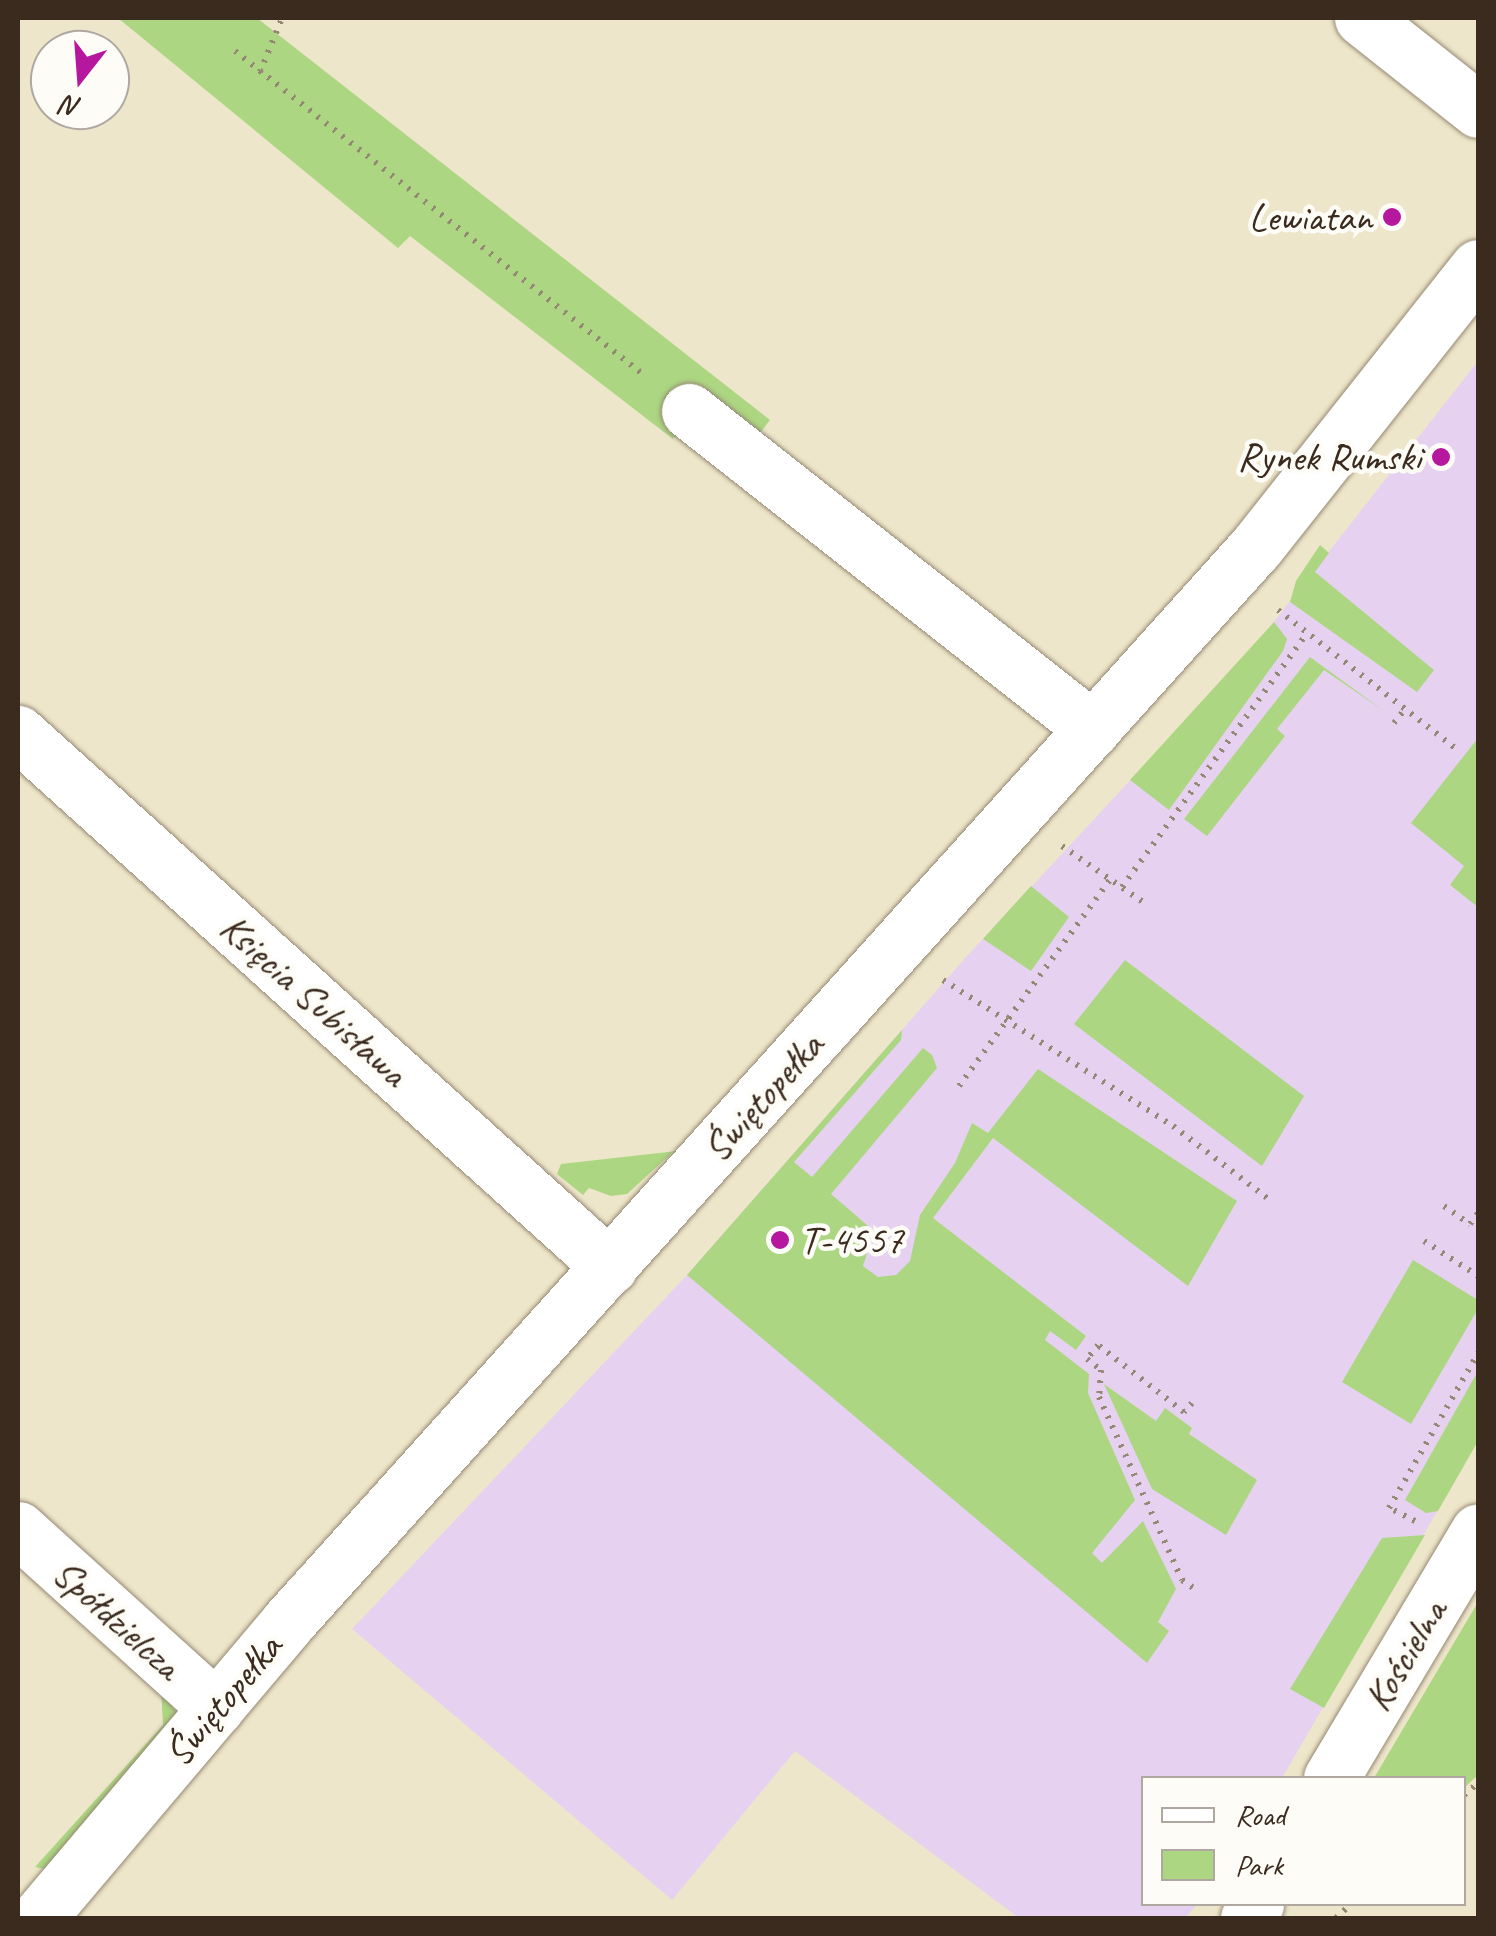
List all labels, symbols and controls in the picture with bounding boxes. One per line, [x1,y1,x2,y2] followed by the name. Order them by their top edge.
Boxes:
[30,30,130,130] north arrow
[58,88,85,127] text: N
[1249,193,1372,241] place label: Lewiatan
[1381,206,1403,228] marker: Lewiatan
[1237,433,1421,481] place label: Rynek Rumski
[1430,446,1452,468] marker: Rynek Rumski
[211,904,417,1096] street label: Księcia Subisława
[692,1022,834,1172] street label: Świętopełka
[800,1216,903,1264] place label: T-4557
[769,1229,791,1251] marker: T-4557
[43,1549,191,1689] street label: Spółdzielcza
[1353,1591,1457,1719] street label: Kościelna
[154,1624,292,1776] street label: Świętopełka
[1141,1776,1466,1906] legend
[1235,1796,1285,1834] text: Road
[1235,1846,1283,1884] text: Park

